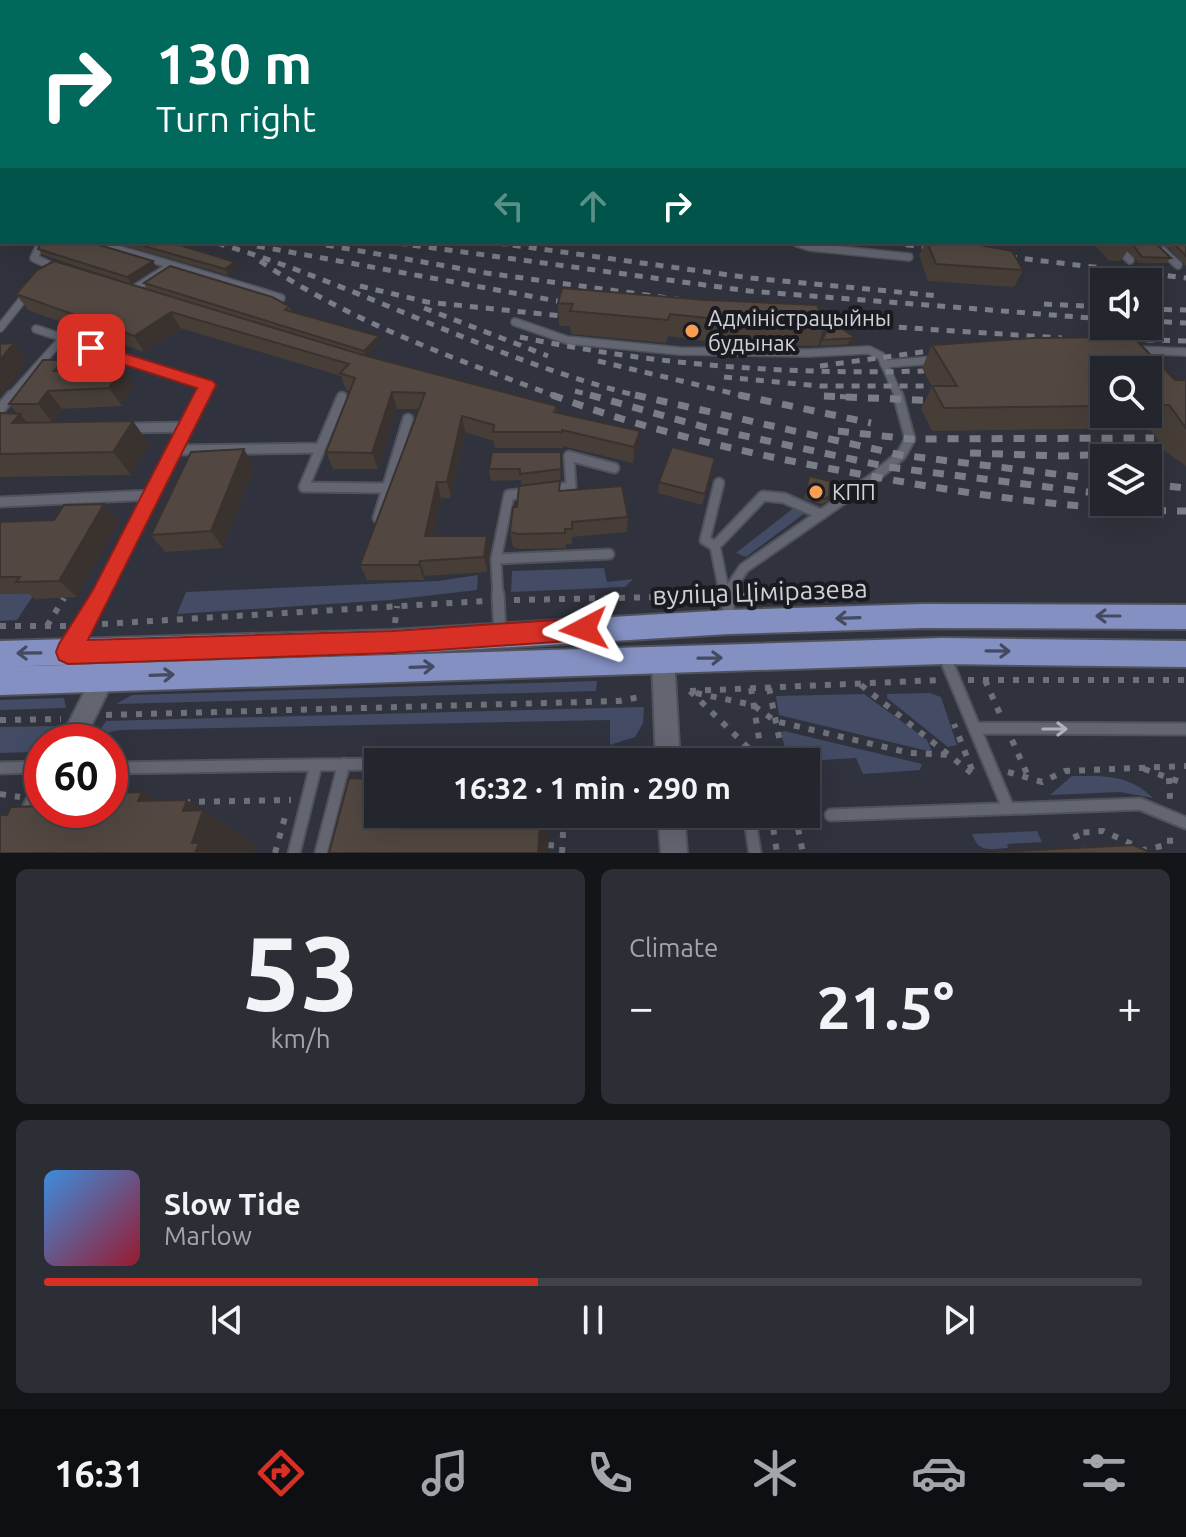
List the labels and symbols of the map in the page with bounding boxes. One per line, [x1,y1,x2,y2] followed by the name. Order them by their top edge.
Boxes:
[708,305,891,355] place label: Адміністрацыйны будынак
[57,314,125,382] pin
[683,322,701,340] marker: Адміністрацыйны будынак
[832,479,876,504] place label: КПП
[807,483,825,501] marker: КПП
[652,573,868,610] street label: вуліца Ціміразева
[542,587,626,671] position arrow
[1095,608,1122,624] one-way arrow
[835,610,862,626] one-way arrow
[984,643,1011,659] one-way arrow
[16,645,43,661] one-way arrow
[696,651,723,666] one-way arrow
[408,660,435,675] one-way arrow
[148,667,175,683] one-way arrow
[1041,721,1068,737] one-way arrow
[24,724,128,828] speed limit sign: 60

